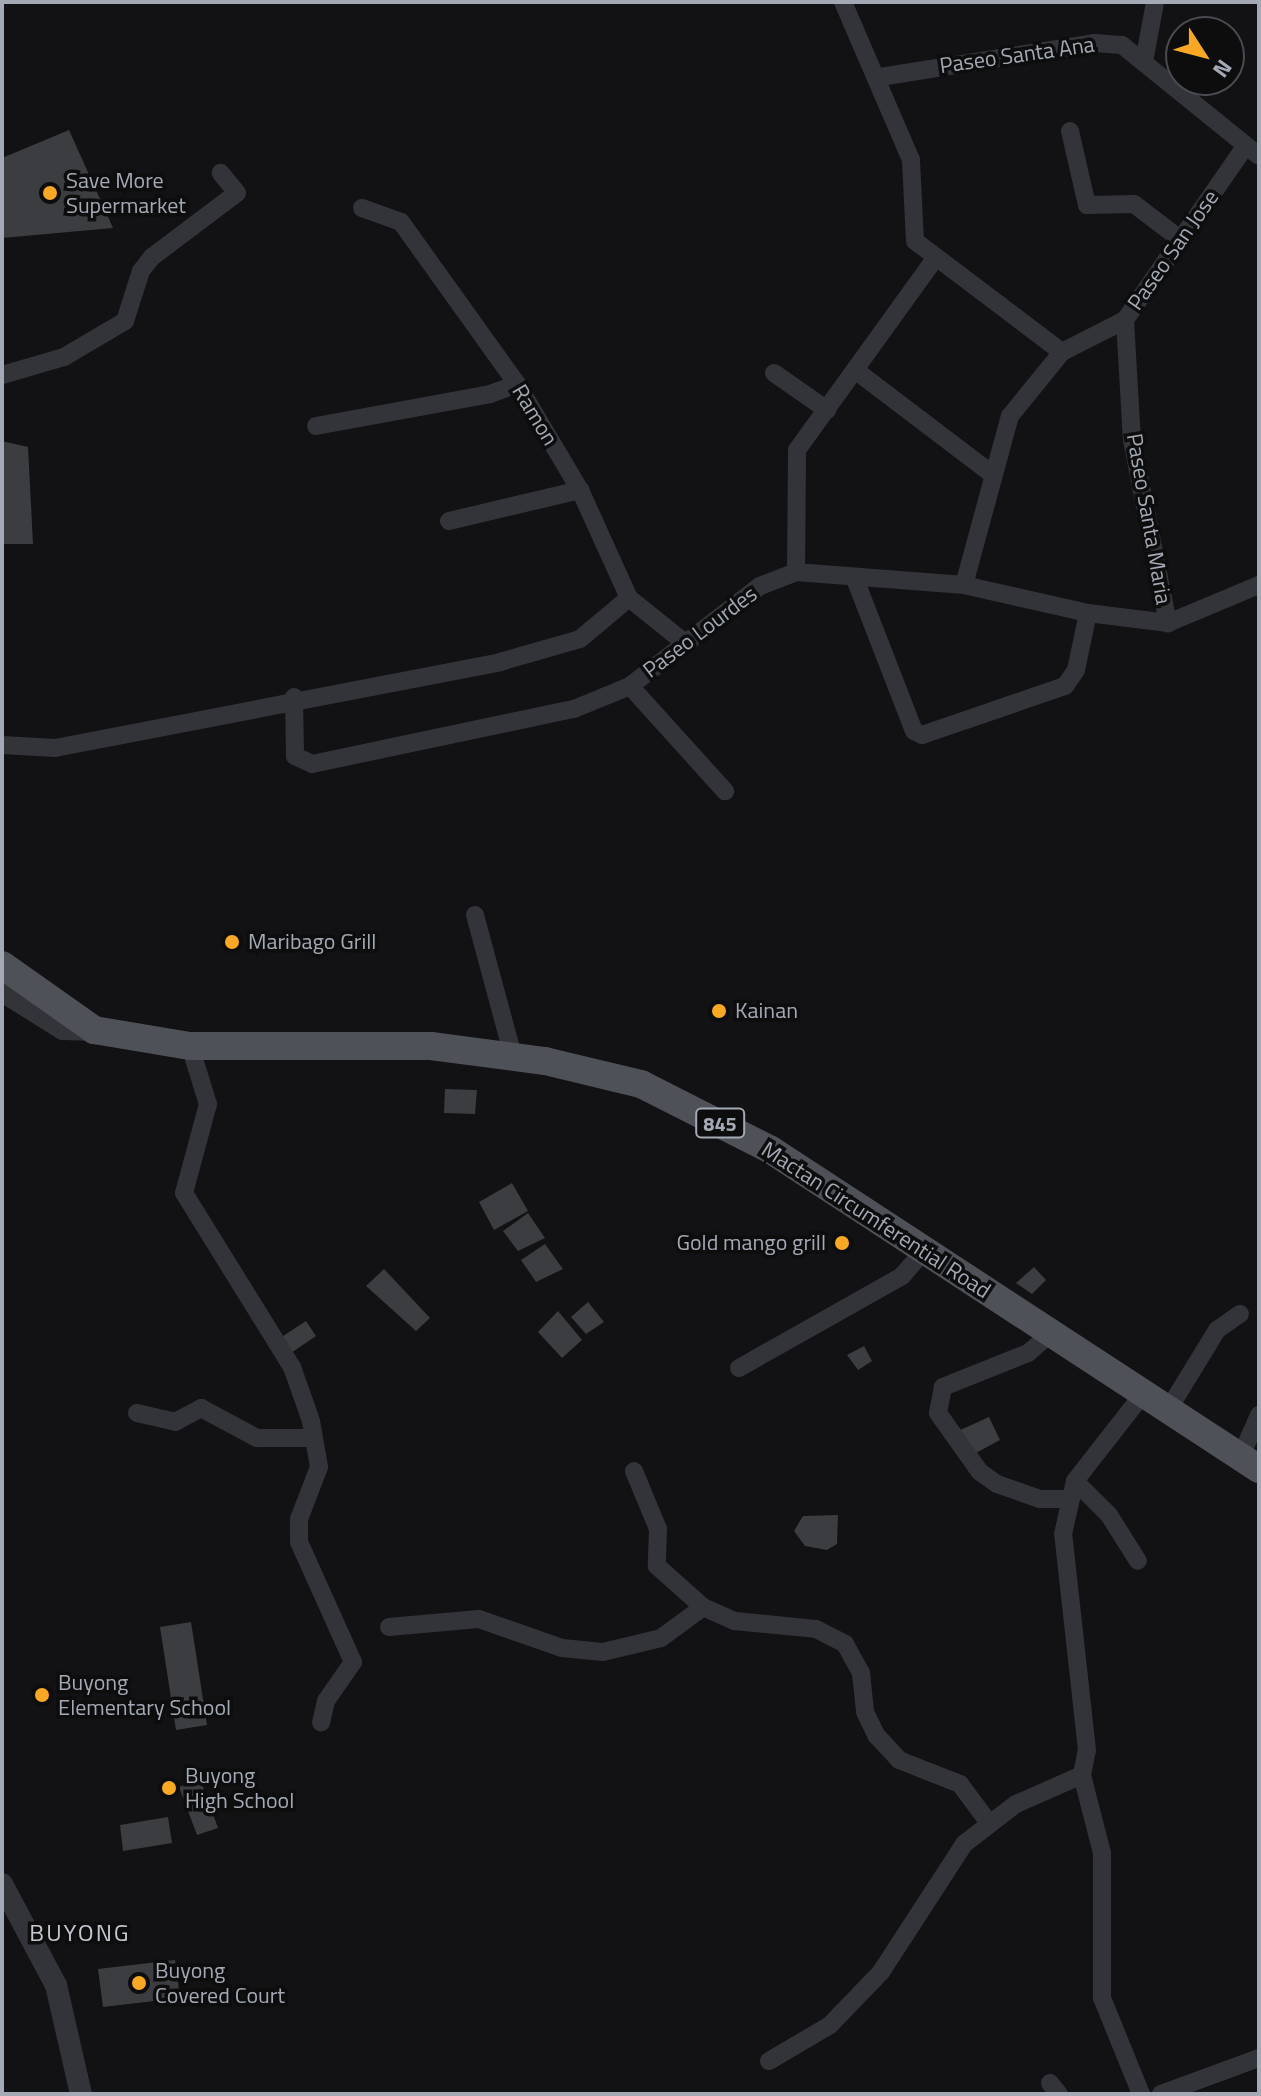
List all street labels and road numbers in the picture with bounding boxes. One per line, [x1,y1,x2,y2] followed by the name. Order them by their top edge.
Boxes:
[938,31,1096,79] street label: Paseo Santa Ana
[1122,185,1224,315] street label: Paseo San Jose
[507,380,563,450] street label: Ramon
[1121,432,1177,606] street label: Paseo Santa Maria
[638,581,762,683] street label: Paseo Lourdes
[694,1107,746,1139] road number: 845
[756,1136,996,1304] street label: Mactan Circumferential Road

